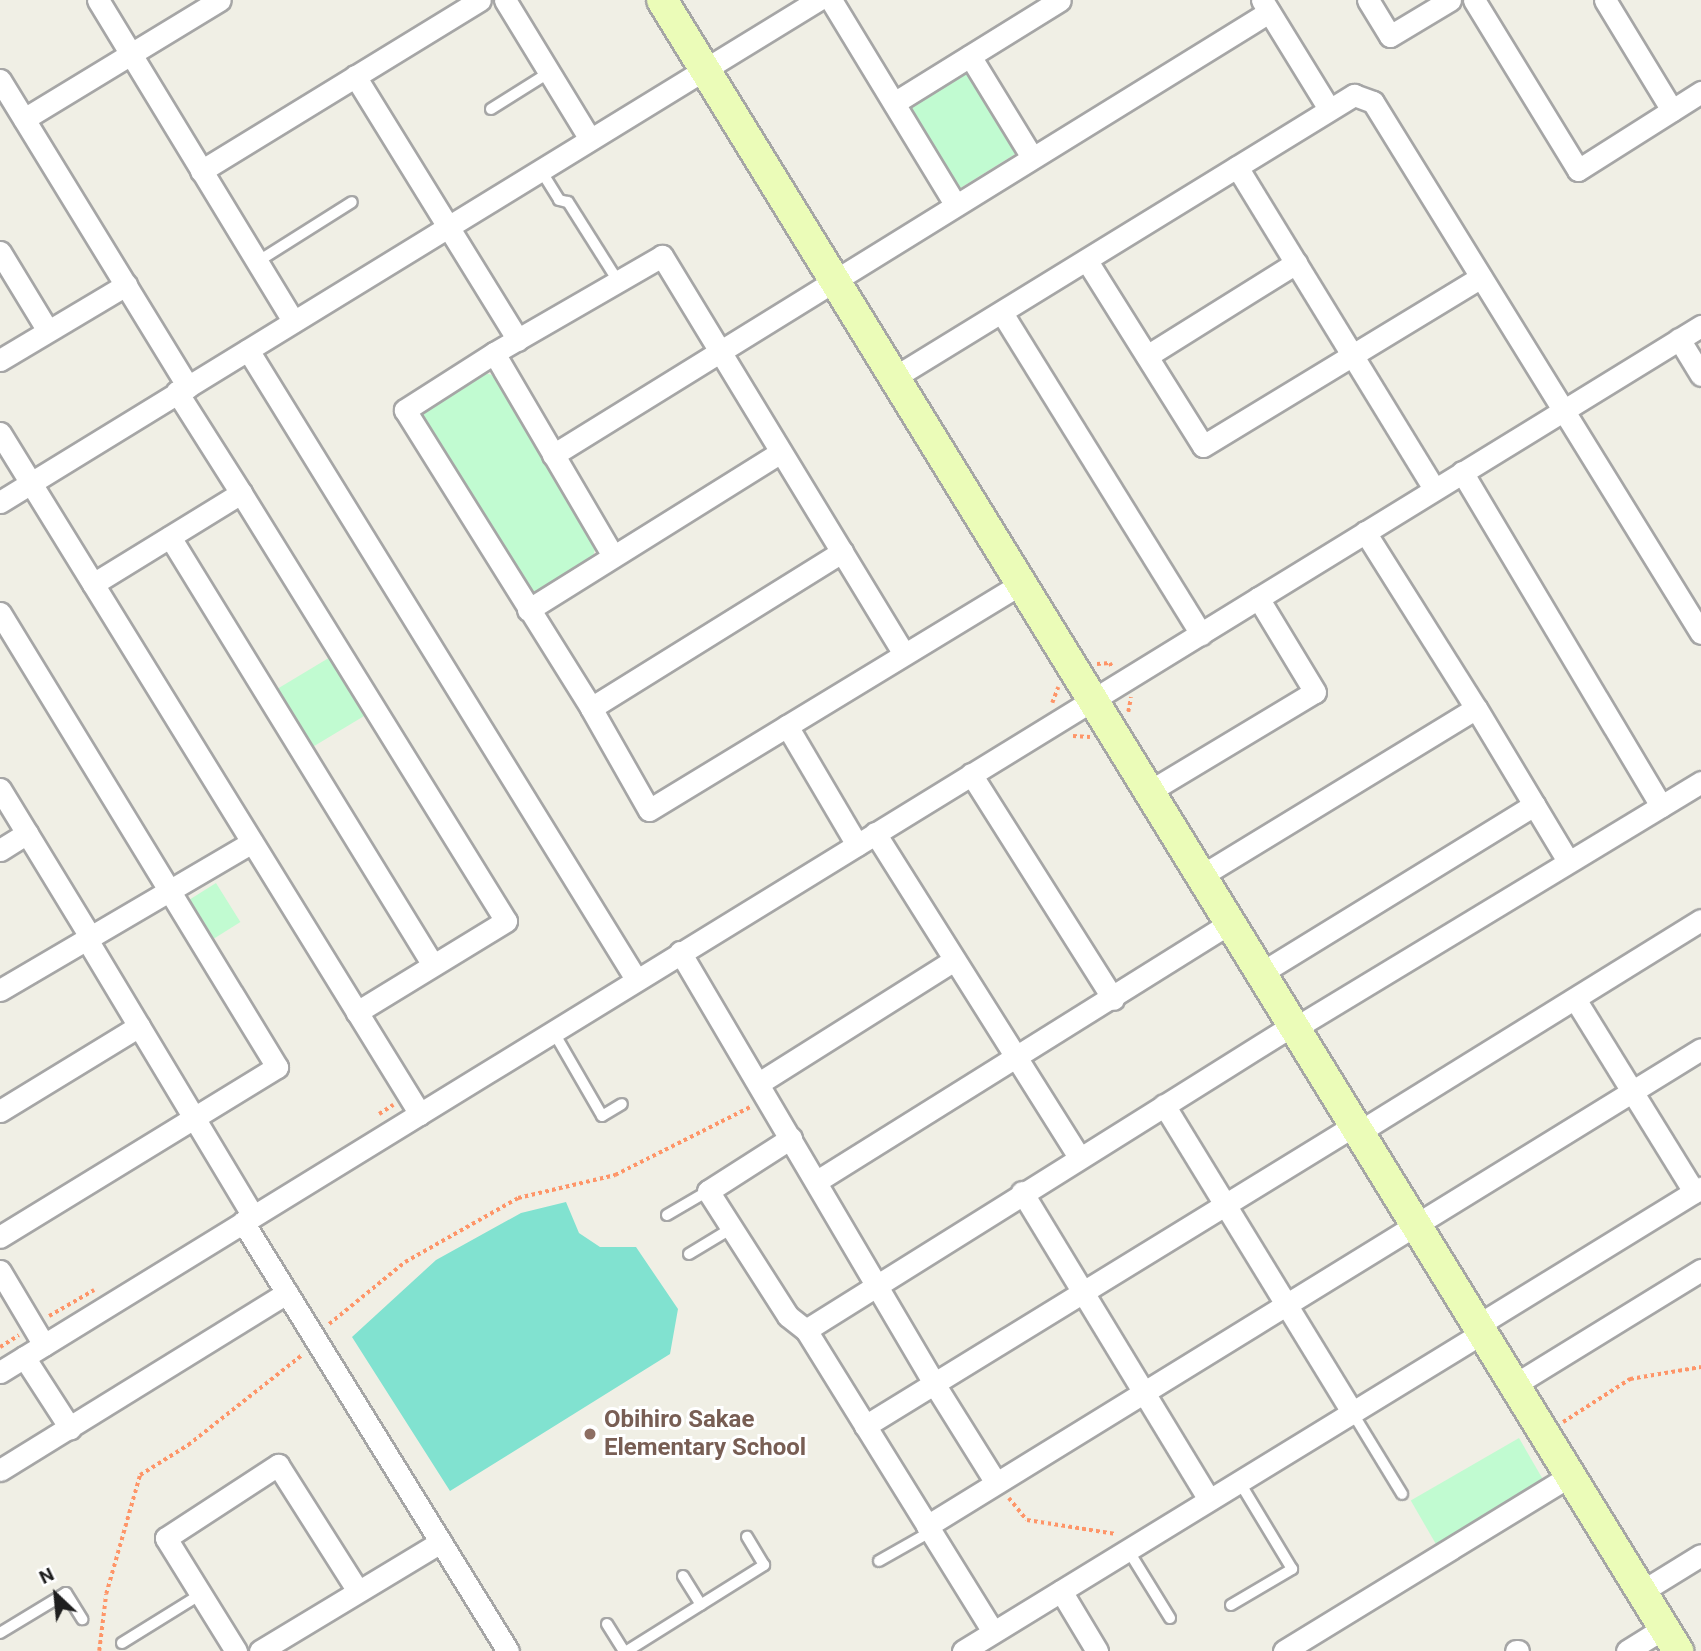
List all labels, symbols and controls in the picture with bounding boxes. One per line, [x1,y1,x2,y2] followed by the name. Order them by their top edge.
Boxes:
[604,1406,806,1462] place label: Obihiro Sakae Elementary School
[582,1426,598,1442] marker: Obihiro Sakae Elementary School
[21,1560,91,1630] north arrow
[36,1562,58,1589] text: N

